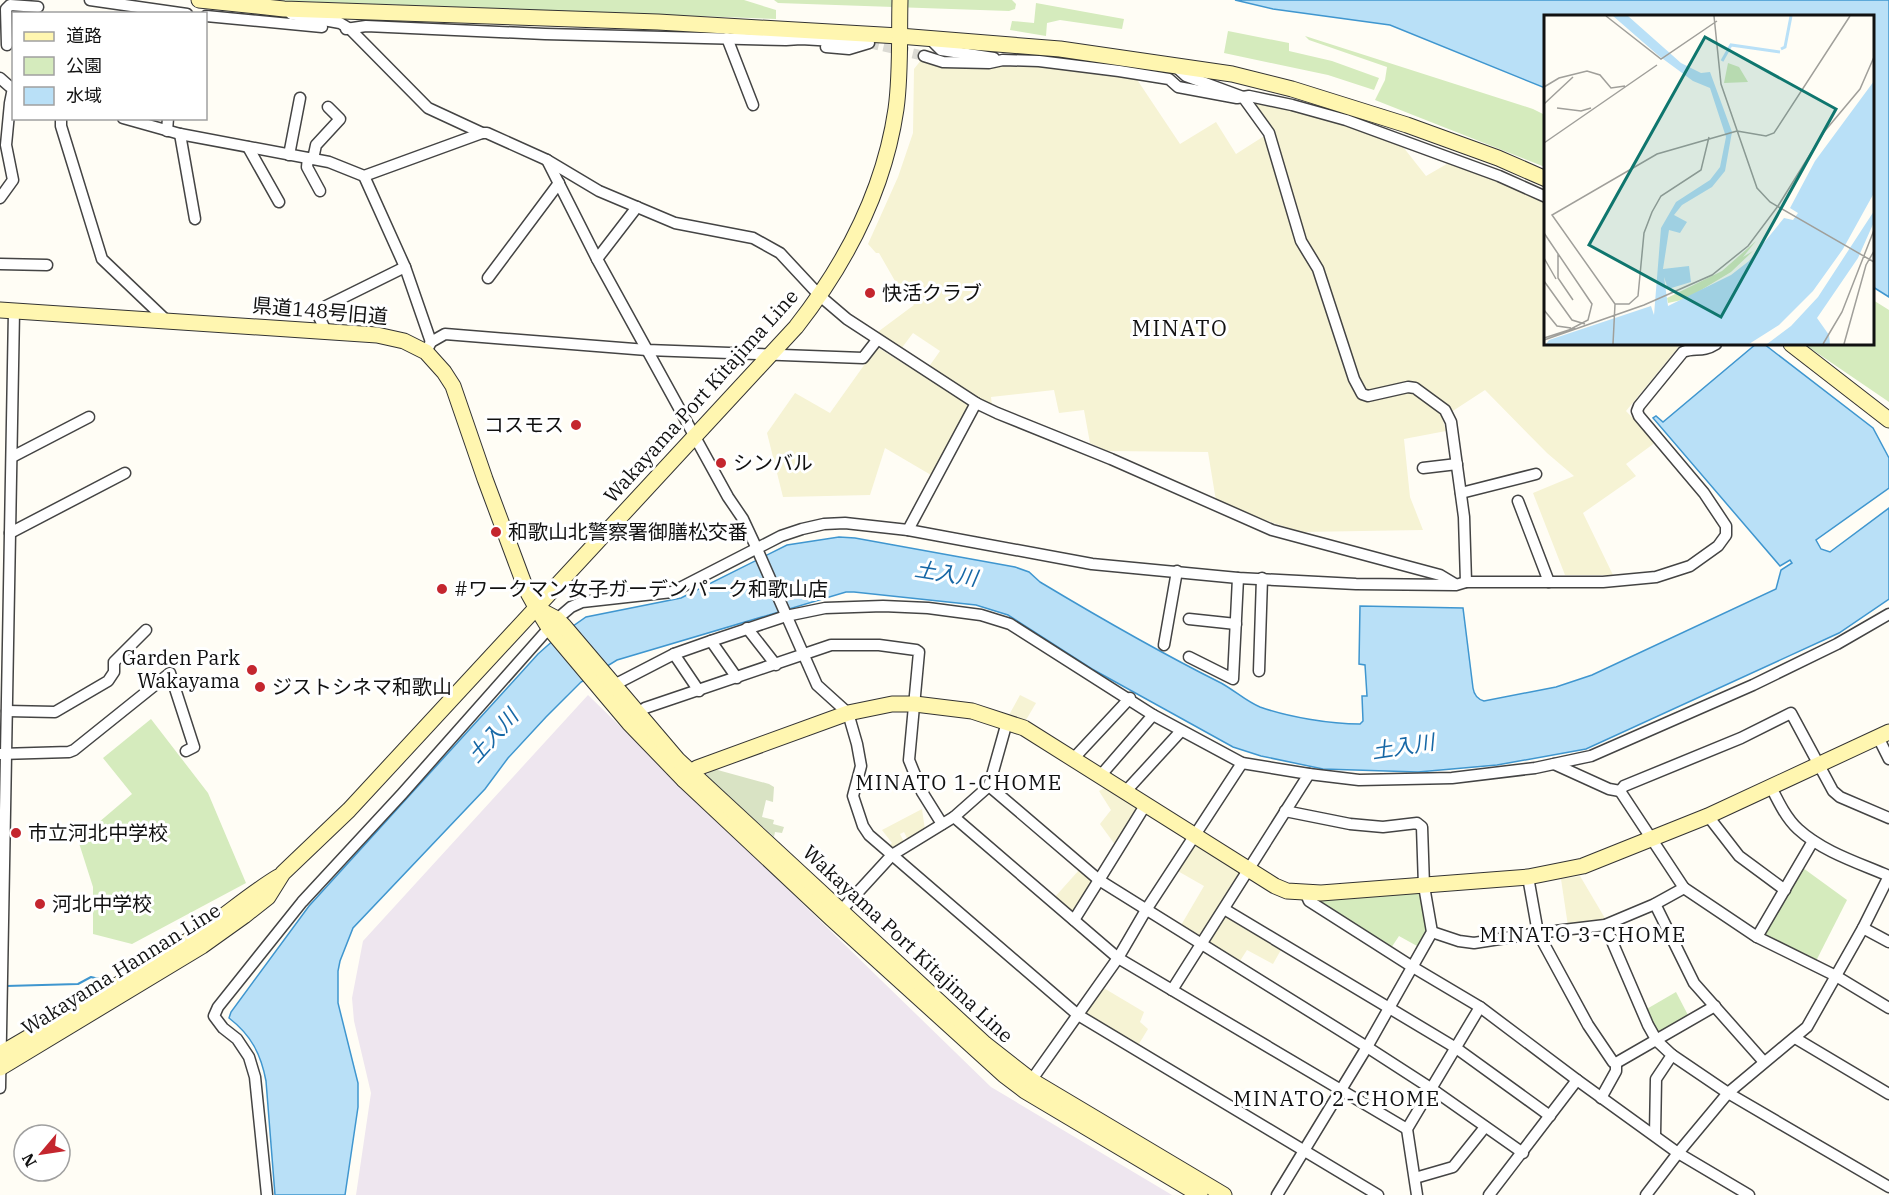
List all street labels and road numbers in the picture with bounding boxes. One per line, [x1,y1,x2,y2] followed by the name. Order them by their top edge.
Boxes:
[597,283,804,508] street label: Wakayama Port Kitajima Line
[251,291,389,330] street label: 県道148号旧道
[797,839,1019,1049] street label: Wakayama Port Kitajima Line
[16,896,225,1041] street label: Wakayama Hannan Line

